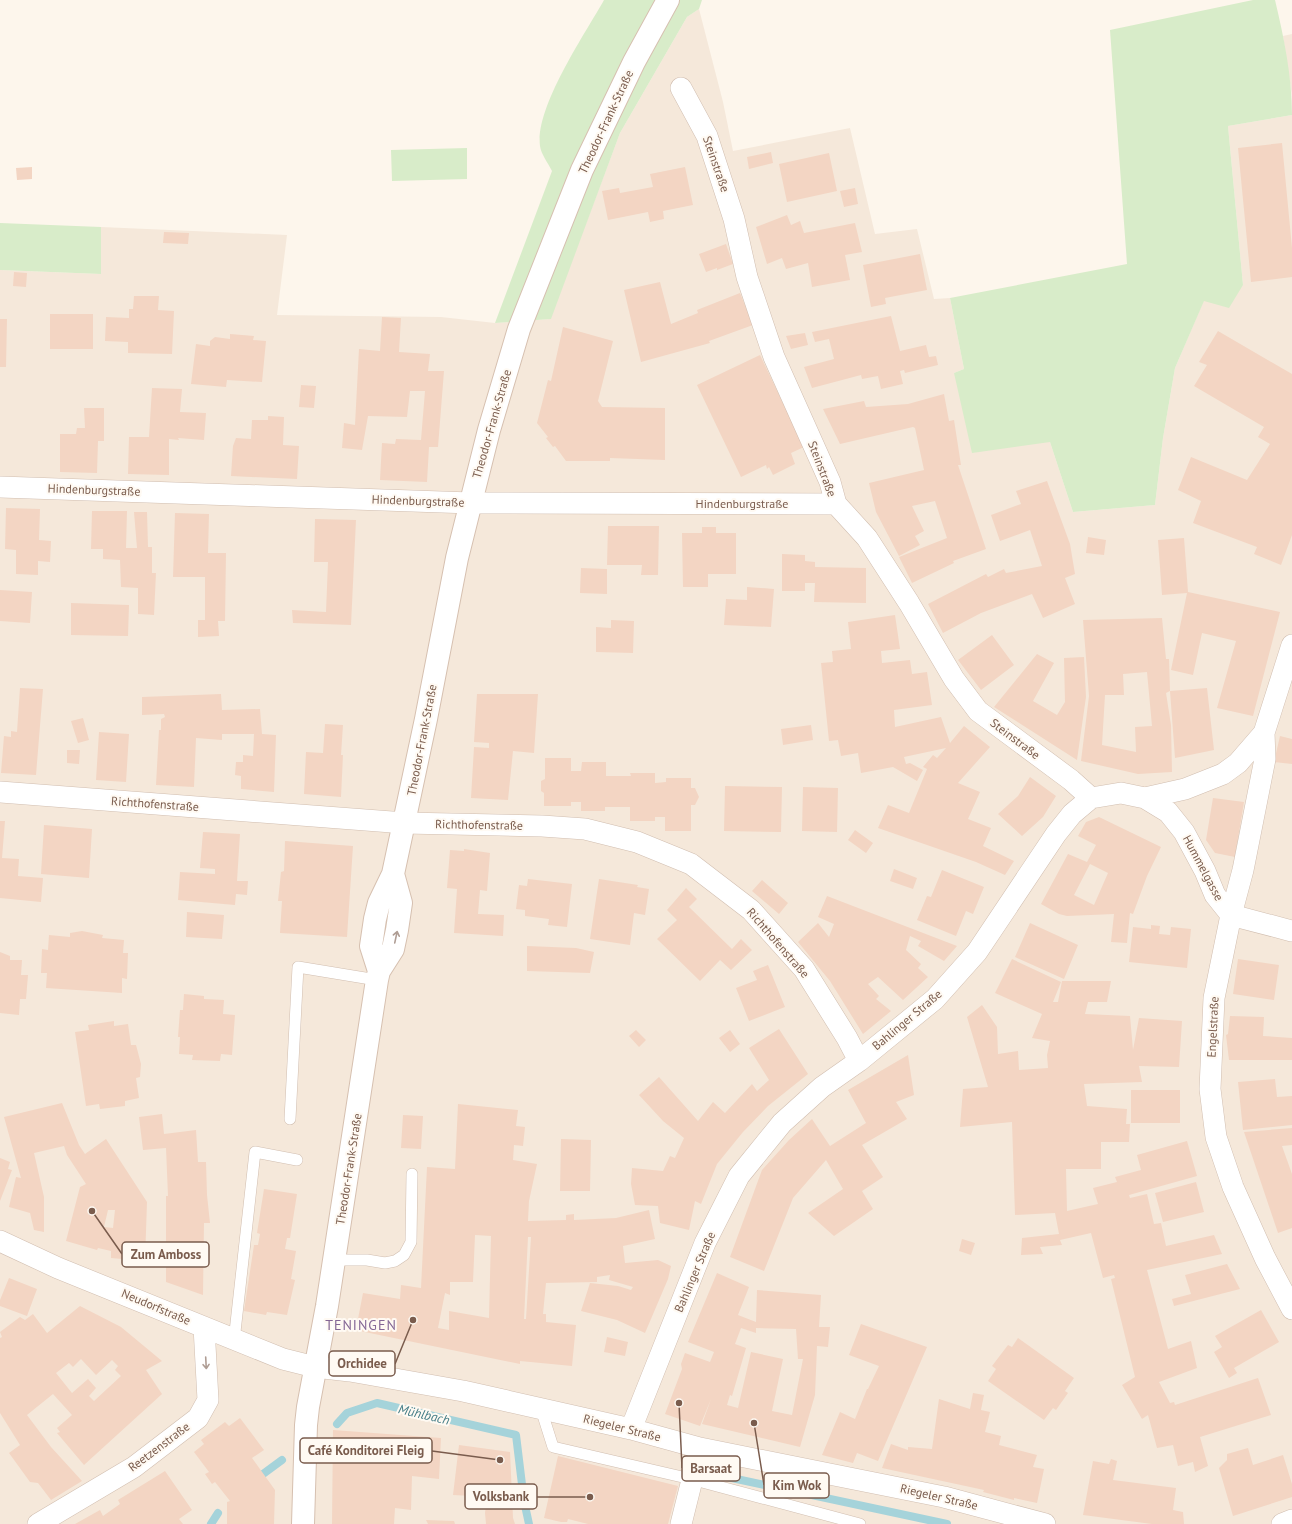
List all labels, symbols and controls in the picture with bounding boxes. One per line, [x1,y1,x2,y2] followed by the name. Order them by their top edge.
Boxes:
[575,67,636,176] street label: Theodor-Frank-Straße
[700,134,733,194] street label: Steinstraße
[469,368,514,480] street label: Theodor-Frank-Straße
[805,439,840,499] street label: Steinstraße
[47,480,141,499] street label: Hindenburgstraße
[371,491,465,510] street label: Hindenburgstraße
[696,496,788,511] street label: Hindenburgstraße
[403,683,440,797] street label: Theodor-Frank-Straße
[987,715,1043,762] street label: Steinstraße
[111,793,199,814] street label: Richthofenstraße
[435,816,523,833] street label: Richthofenstraße
[1180,832,1227,903] street label: Hummelgasse
[744,905,813,981] street label: Richthofenstraße
[392,931,400,944] one-way arrow
[869,986,945,1053] street label: Bahlinger Straße
[1203,996,1222,1058] street label: Engelstraße
[332,1112,365,1226] street label: Theodor-Frank-Straße
[671,1229,718,1314] street label: Bahlinger Straße
[122,1242,209,1267] callout: Zum Amboss
[131,1246,202,1263] text: Zum Amboss
[119,1285,193,1328] street label: Neudorfstraße
[325,1316,397,1334] district label: TENINGEN
[329,1351,395,1376] callout: Orchidee
[337,1355,387,1372] text: Orchidee
[202,1356,210,1369] one-way arrow
[397,1400,451,1429] water label: Mühlbach
[582,1411,662,1444] street label: Riegeler Straße
[125,1419,192,1475] street label: Reetzenstraße
[300,1438,432,1463] callout: Café Konditorei Fleig
[308,1442,424,1459] text: Café Konditorei Fleig
[682,1456,740,1481] callout: Barsaat
[690,1460,732,1477] text: Barsaat
[764,1473,829,1498] callout: Kim Wok
[773,1477,822,1494] text: Kim Wok
[899,1480,979,1513] street label: Riegeler Straße
[465,1484,537,1509] callout: Volksbank
[472,1488,530,1505] text: Volksbank

